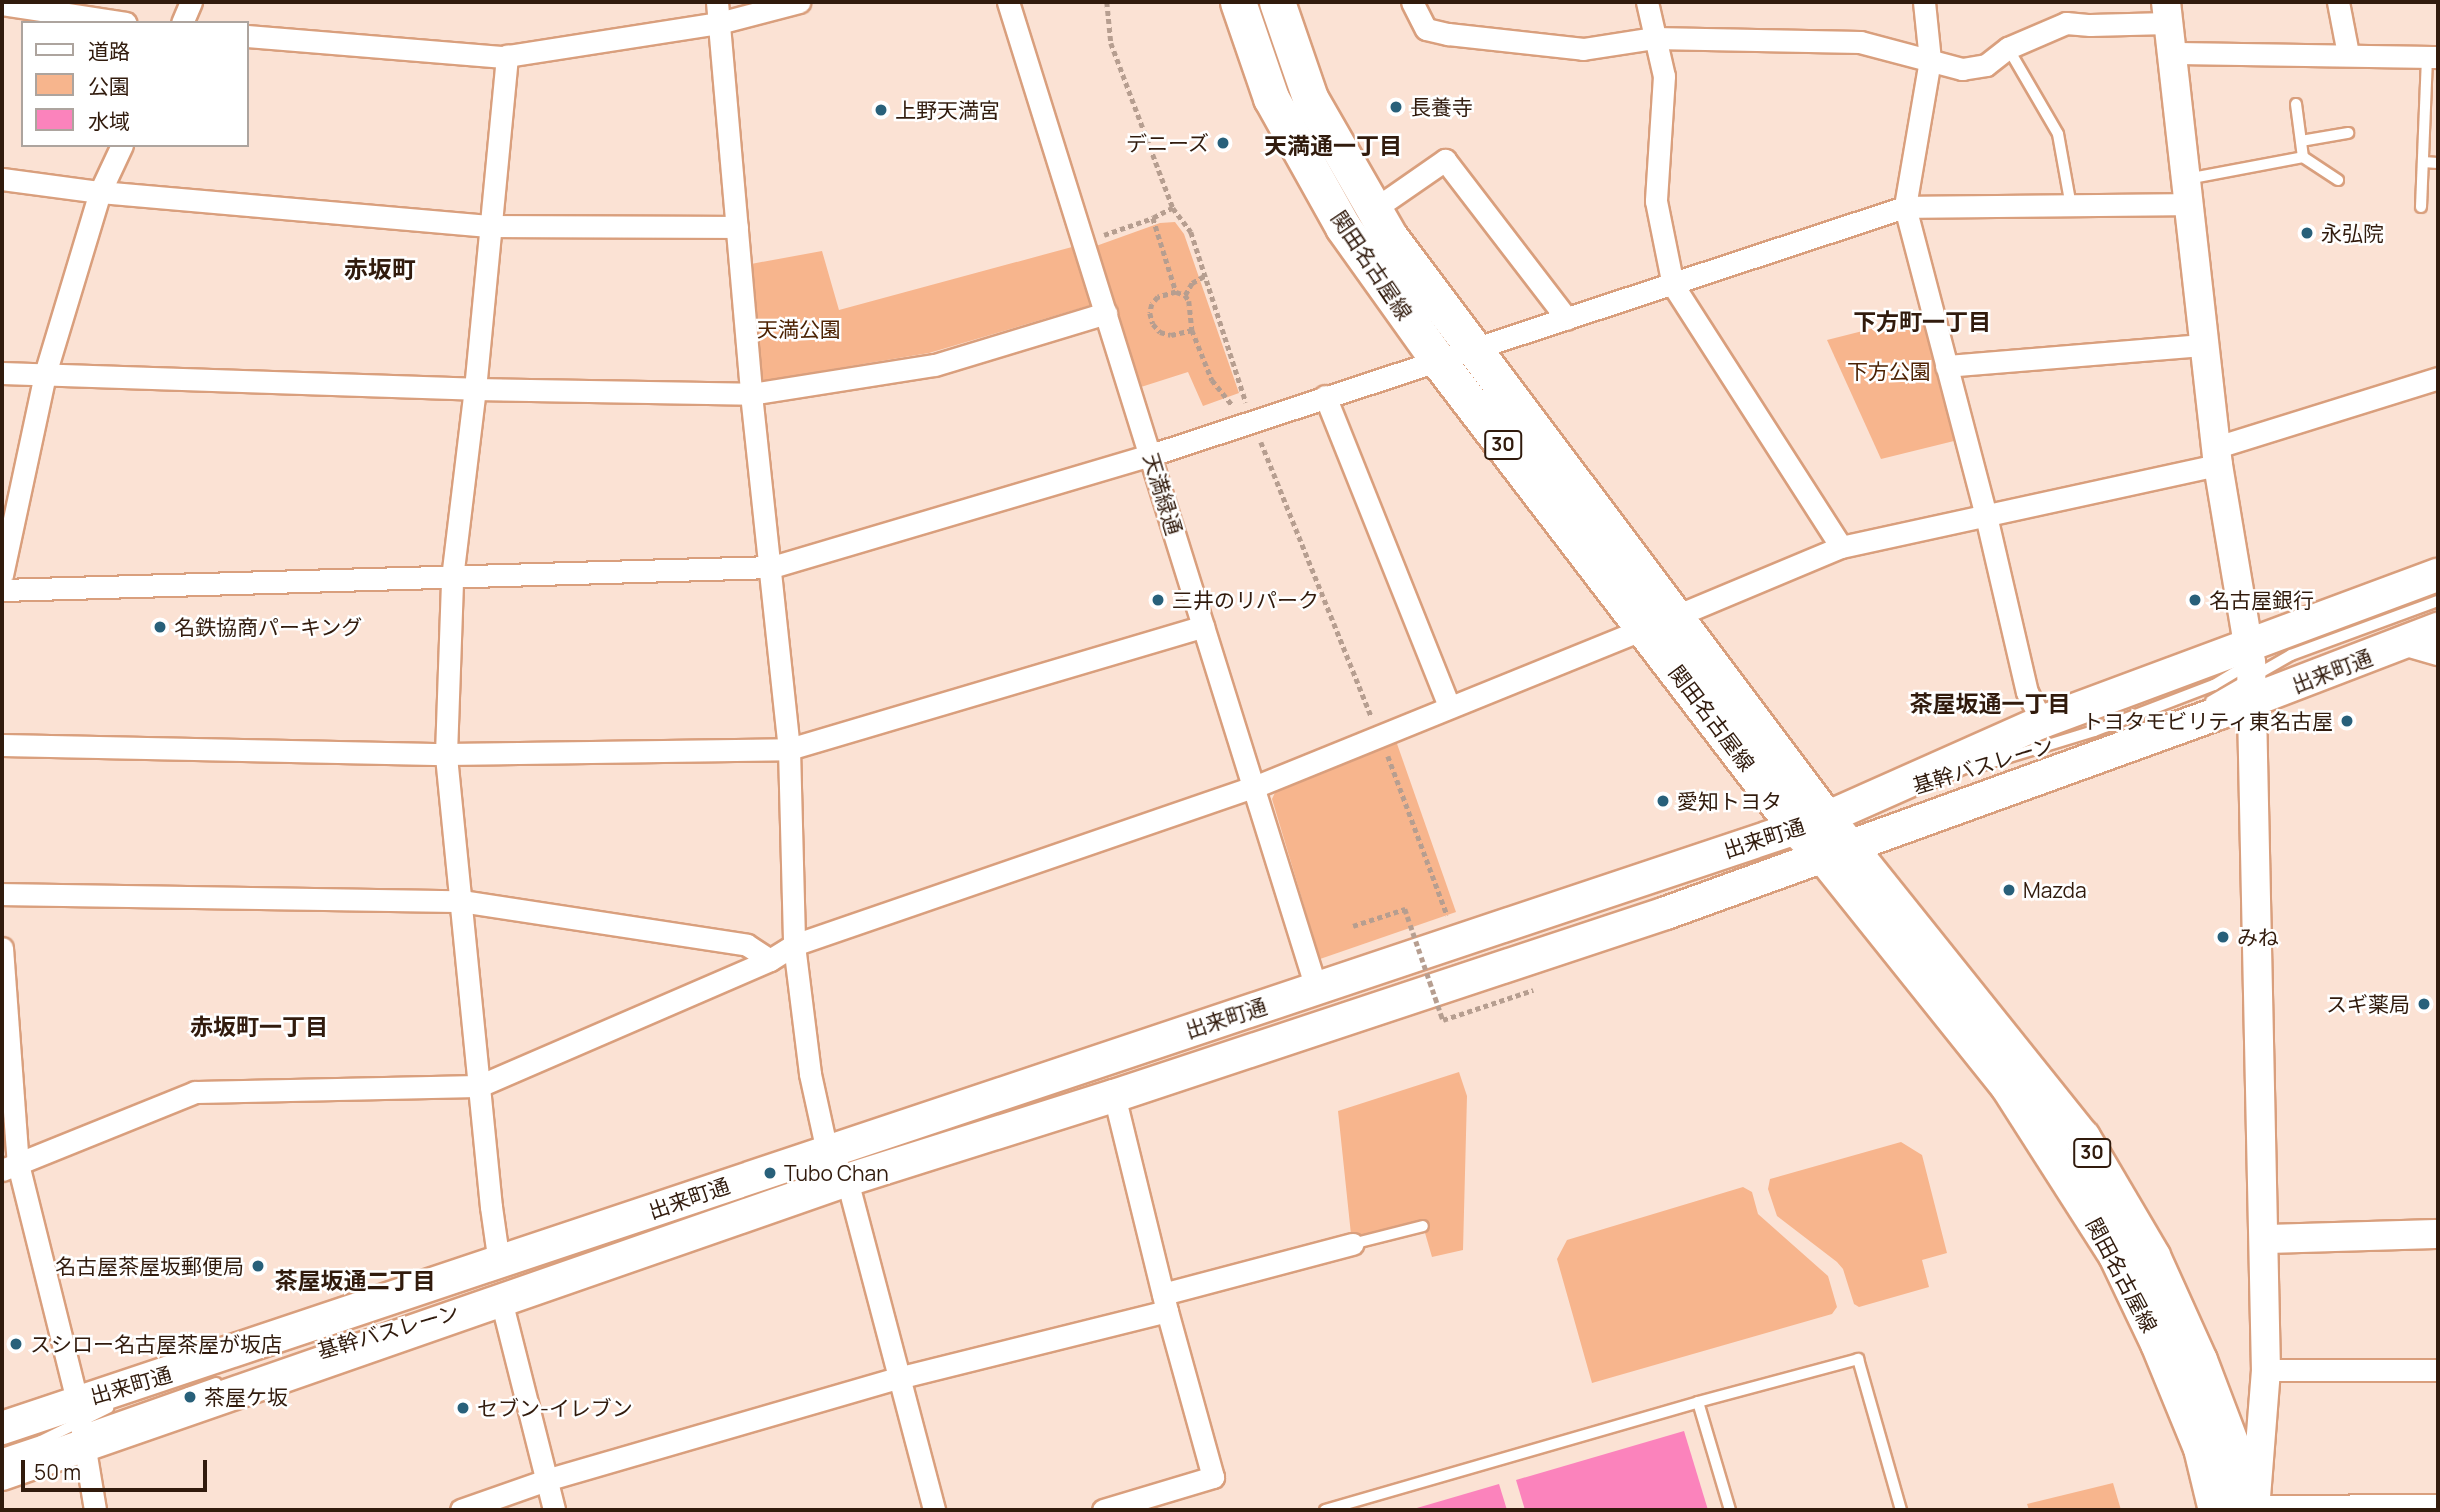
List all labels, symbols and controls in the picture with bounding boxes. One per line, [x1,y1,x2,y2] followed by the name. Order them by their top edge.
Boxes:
[21,21,248,147] legend
[88,37,130,65] text: 道路
[88,72,130,100] text: 公園
[1410,94,1473,120] place label: 長養寺
[895,97,1000,123] place label: 上野天満宮
[1388,99,1404,115] marker: 長養寺
[873,102,889,118] marker: 上野天満宮
[88,107,130,135] text: 水域
[1125,130,1209,156] place label: デニーズ
[1264,131,1402,159] district label: 天満通一丁目
[1215,135,1231,151] marker: デニーズ
[1326,206,1418,324] street label: 関田名古屋線
[2321,220,2384,246] place label: 永弘院
[2299,225,2315,241] marker: 永弘院
[344,255,416,283] district label: 赤坂町
[1853,307,1991,335] district label: 下方町一丁目
[757,316,841,342] park label: 天満公園
[1847,358,1931,384] park label: 下方公園
[1484,430,1522,460] road number: 30
[1139,450,1187,538] street label: 天満緑通
[1172,587,1319,613] place label: 三井のリパーク
[2209,587,2314,613] place label: 名古屋銀行
[1150,592,1166,608] marker: 三井のリパーク
[2187,592,2203,608] marker: 名古屋銀行
[174,614,363,640] place label: 名鉄協商パーキング
[152,619,168,635] marker: 名鉄協商パーキング
[2288,644,2376,698] street label: 出来町通
[1664,660,1760,776] street label: 関田名古屋線
[1910,689,2070,717] district label: 茶屋坂通一丁目
[2081,708,2333,734] place label: トヨタモビリティ東名古屋
[2339,713,2355,729] marker: トヨタモビリティ東名古屋
[1909,731,2057,799] street label: 基幹バスレーン
[1677,788,1782,814] place label: 愛知トヨタ
[1655,793,1671,809] marker: 愛知トヨタ
[1720,813,1808,863] street label: 出来町通
[2023,877,2087,903] place label: Mazda
[2001,882,2017,898] marker: Mazda
[2237,924,2279,950] place label: みね
[2215,929,2231,945] marker: みね
[2326,991,2410,1017] place label: スギ薬局
[1182,993,1270,1043] street label: 出来町通
[2416,996,2432,1012] marker: スギ薬局
[190,1012,328,1040] district label: 赤坂町一丁目
[2073,1138,2111,1168] road number: 30
[784,1160,889,1186] place label: Tubo Chan
[762,1165,778,1181] marker: Tubo Chan
[645,1172,733,1224] street label: 出来町通
[2081,1213,2163,1337] street label: 関田名古屋線
[55,1253,244,1279] place label: 名古屋茶屋坂郵便局
[250,1258,266,1274] marker: 名古屋茶屋坂郵便局
[275,1266,435,1294] district label: 茶屋坂通二丁目
[314,1299,462,1363] street label: 基幹バスレーン
[30,1331,282,1357] place label: スシロー名古屋茶屋が坂店
[8,1336,24,1352] marker: スシロー名古屋茶屋が坂店
[87,1361,175,1409] street label: 出来町通
[204,1384,288,1410] place label: 茶屋ケ坂
[182,1389,198,1405] marker: 茶屋ケ坂
[477,1395,633,1421] place label: セブン-イレブン
[455,1400,471,1416] marker: セブン-イレブン
[24,1446,210,1490] scale bar
[34,1458,81,1486] text: 50 m

